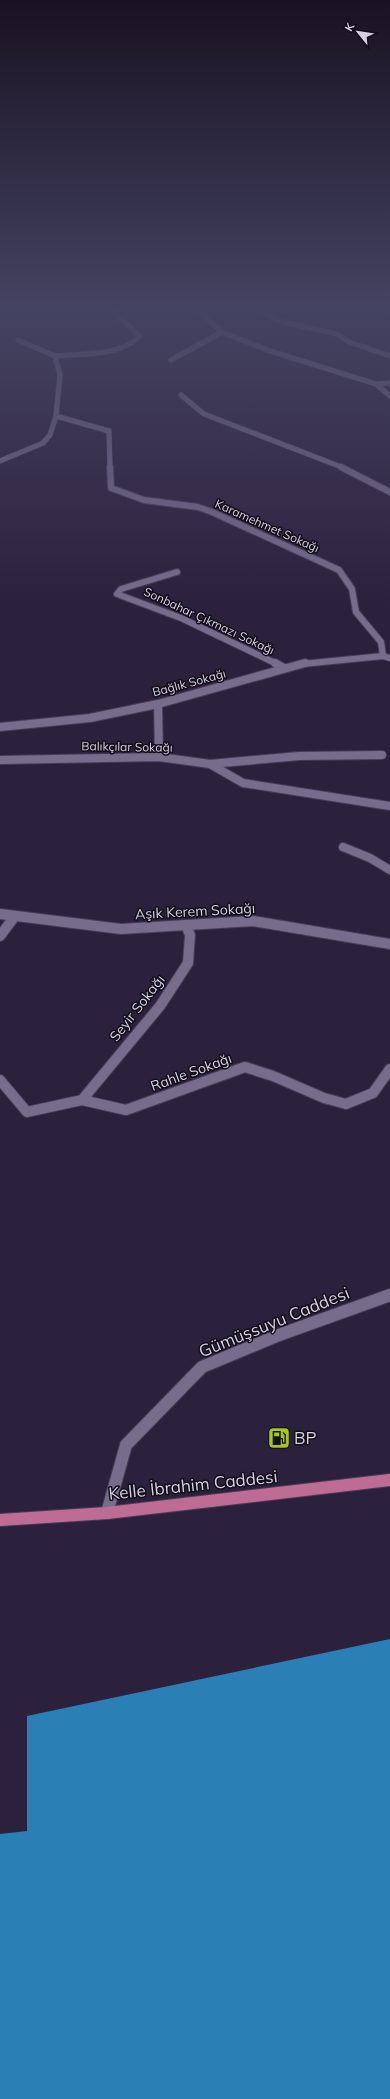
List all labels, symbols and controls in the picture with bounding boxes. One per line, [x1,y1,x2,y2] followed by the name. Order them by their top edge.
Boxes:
[338,12,378,52] north arrow
[341,20,358,34] text: K
[213,496,322,555] street label: Karamehmet Sokağı
[142,584,277,657] street label: Sonbahar Çıkmazı Sokağı
[151,666,227,700] street label: Bağlık Sokağı
[81,738,173,755] street label: Balıkçılar Sokağı
[134,899,256,923] street label: Aşık Kerem Sokağı
[105,971,169,1045] street label: Seyir Sokağı
[148,1049,234,1095] street label: Rahle Sokağı
[195,1282,353,1362] street label: Gümüşsuyu Caddesi
[266,1425,292,1451] fuel station icon: BP
[294,1427,317,1448] place label: BP
[108,1465,278,1504] street label: Kelle İbrahim Caddesi

